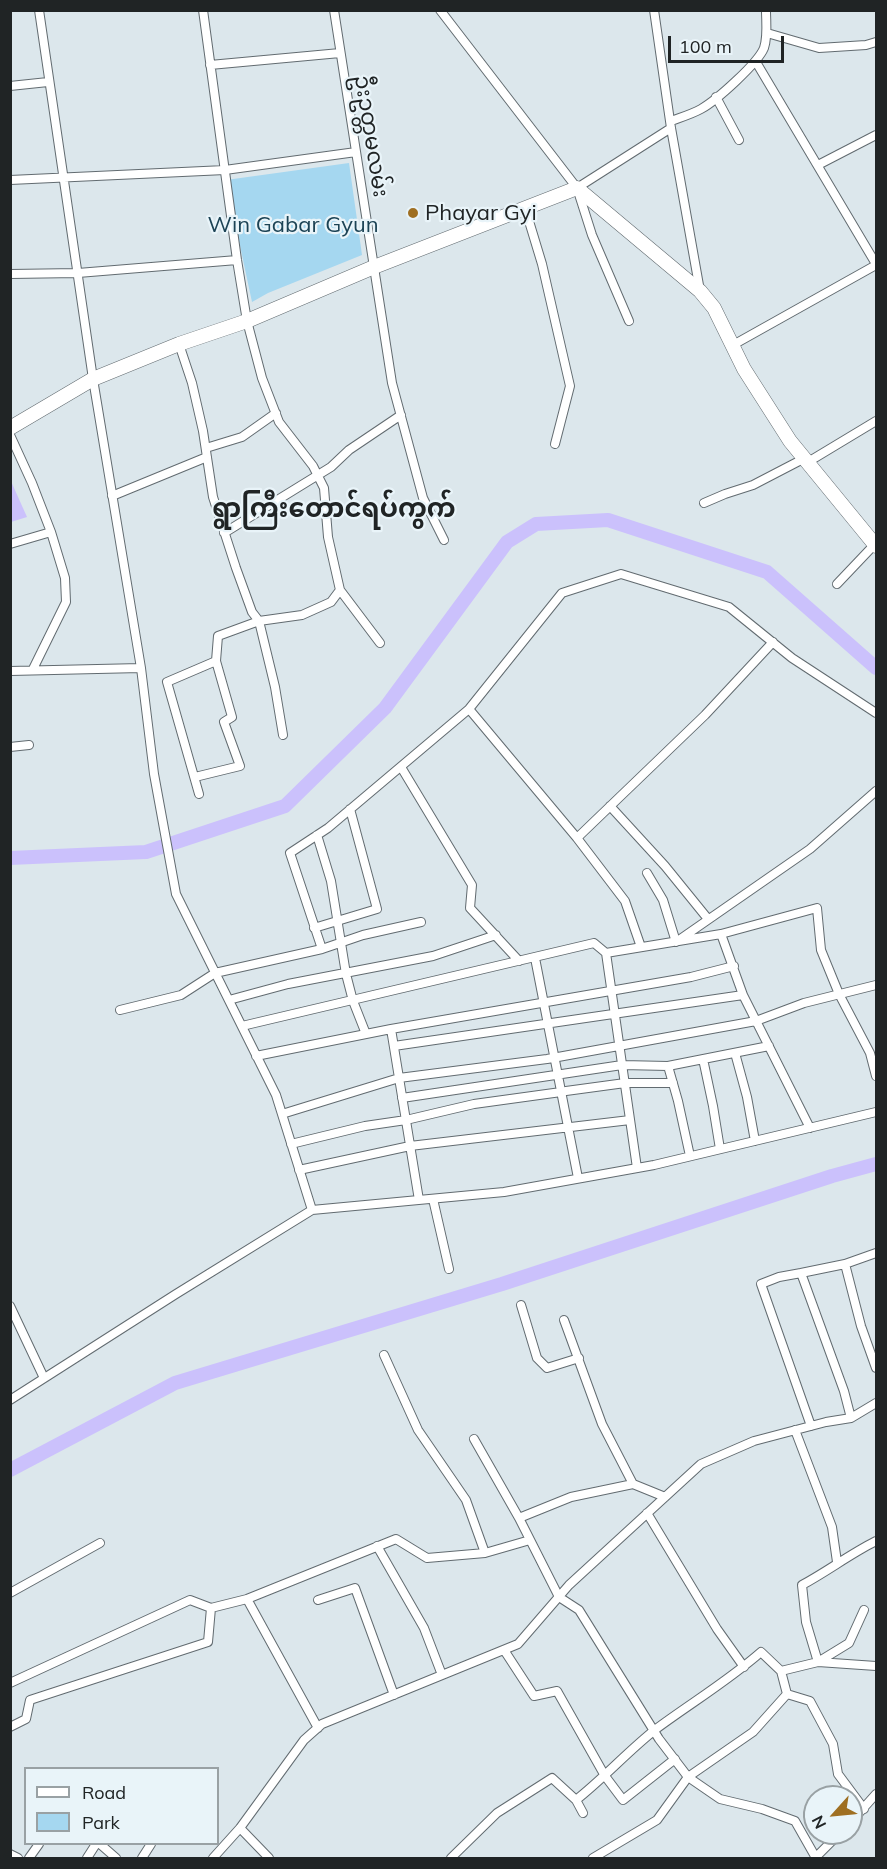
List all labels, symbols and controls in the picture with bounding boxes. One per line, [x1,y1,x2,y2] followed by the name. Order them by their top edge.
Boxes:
[671,24,786,62] scale bar
[679,35,732,58] text: 100 m
[348,73,394,199] street label: ဦးဥတ္တမလမ်း
[425,200,537,226] place label: Phayar Gyi
[406,206,420,220] marker: Phayar Gyi
[207,212,379,238] park label: Win Gabar Gyun
[212,493,456,525] district label: ရွာကြီးတောင်ရပ်ကွက်
[24,1767,219,1845] legend
[82,1781,126,1804] text: Road
[803,1785,863,1845] north arrow
[82,1811,120,1834] text: Park
[807,1812,830,1832] text: N

